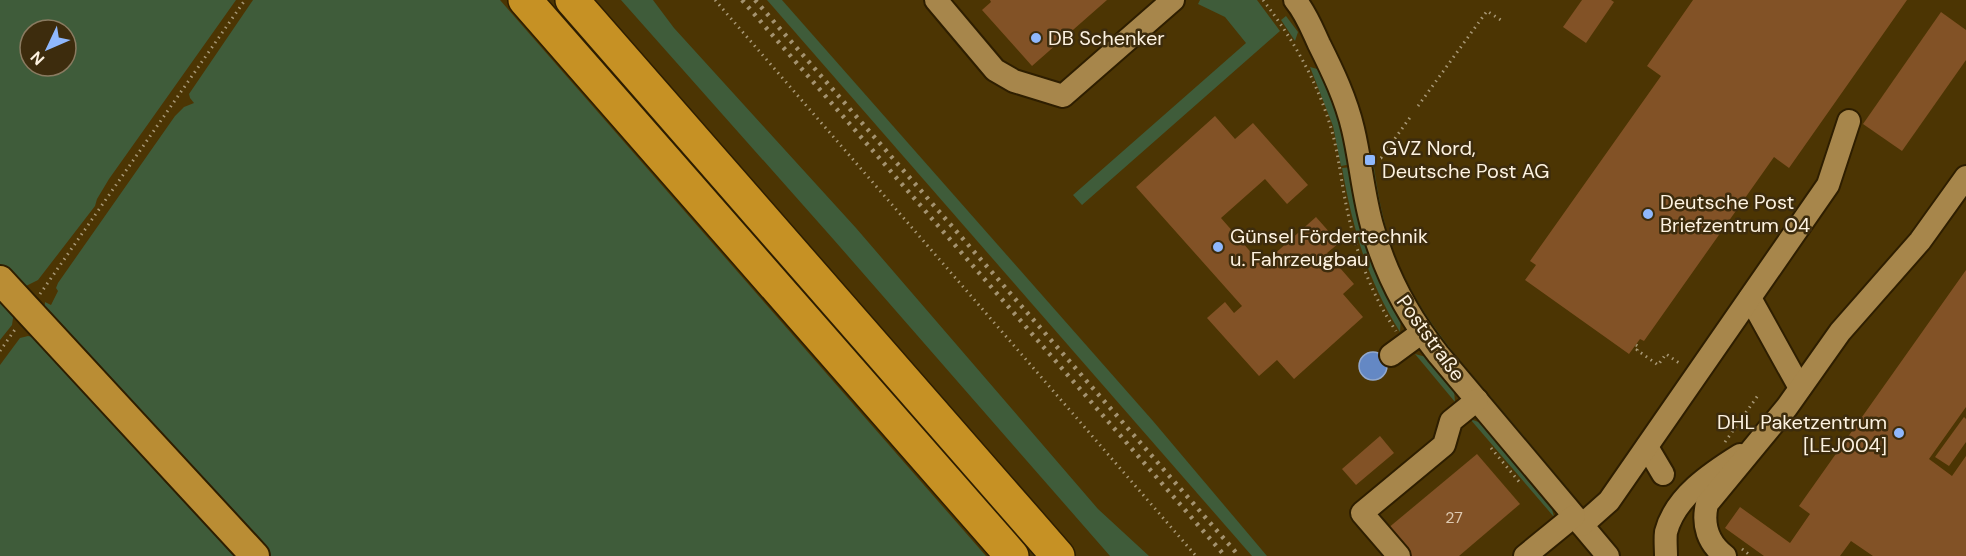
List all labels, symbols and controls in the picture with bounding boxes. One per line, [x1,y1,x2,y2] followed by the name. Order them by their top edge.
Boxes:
[18,18,78,78] north arrow
[1048,25,1165,51] place label: DB Schenker
[1029,31,1043,45] marker: DB Schenker
[26,47,49,70] text: N
[1382,135,1549,184] place label: GVZ Nord, Deutsche Post AG
[1363,153,1377,167] marker: GVZ Nord, Deutsche Post AG
[1660,189,1810,238] place label: Deutsche Post Briefzentrum 04
[1641,207,1655,221] marker: Deutsche Post Briefzentrum 04
[1230,223,1428,272] place label: Günsel Fördertechnik u. Fahrzeugbau
[1211,240,1225,254] marker: Günsel Fördertechnik u. Fahrzeugbau
[1391,290,1471,386] street label: Poststraße
[1717,409,1887,458] place label: DHL Paketzentrum [LEJ004]
[1892,426,1906,440] marker: DHL Paketzentrum [LEJ004]
[1445,507,1463,528] house number: 27

